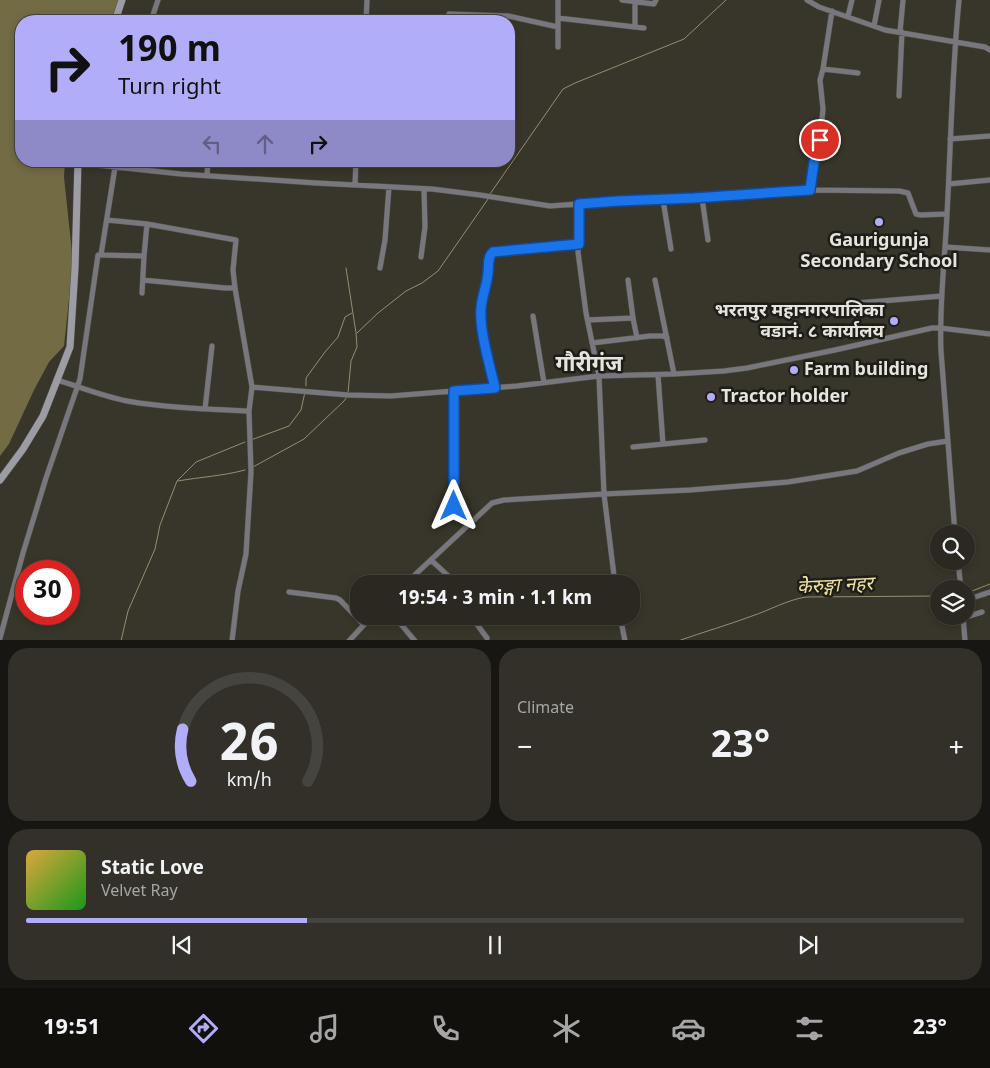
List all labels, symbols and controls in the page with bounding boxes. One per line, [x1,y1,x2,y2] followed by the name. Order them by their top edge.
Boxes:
[118,30,221,75] text: 190 m
[35,35,100,100] icon: right
[118,74,221,103] text: Turn right
[799,119,841,161] pin
[806,126,834,154] icon: arrive
[198,130,226,158] icon: left
[251,130,279,158] icon: ahead
[304,130,332,158] icon: right
[873,216,885,228] marker: Gaurigunja Secondary School
[800,230,958,274] place label: Gaurigunja Secondary School
[715,300,885,344] place label: भरतपुर महानगरपालिका वडानं. ८ कार्यालय
[888,315,900,327] marker: भरतपुर महानगरपालिका वडानं. ८ कार्यालय
[555,351,623,380] district label: गौरीगंज
[804,359,928,382] place label: Farm building
[788,364,800,376] marker: Farm building
[721,386,848,409] place label: Tractor holder
[705,391,717,403] marker: Tractor holder
[427,479,479,531] position arrow
[930,525,975,625] map controls
[930,525,975,570] button: search
[15,560,80,625] speed limit sign: 30
[796,571,878,601] water label: केेरुङ्गा नहर
[930,580,975,625] button: layers
[398,587,592,612] text: 19:54 · 3 min · 1.1 km
[517,699,574,720] text: Climate
[220,713,279,781] text: 26
[711,723,770,773] text: 23°
[517,731,532,767] text: −
[949,731,964,767] text: +
[227,770,272,793] text: km/h
[101,857,204,882] text: Static Love
[101,882,178,903] text: Velvet Ray
[168,931,196,959] icon: previous
[481,931,509,959] icon: pause
[794,931,822,959] icon: next
[186,1011,221,1046] icon: directions
[307,1011,342,1046] icon: music
[428,1011,463,1046] icon: phone
[549,1011,584,1046] icon: climate
[671,1011,706,1046] icon: car
[792,1011,827,1046] icon: filters
[43,1014,100,1043] text: 19:51
[913,1014,947,1043] text: 23°

